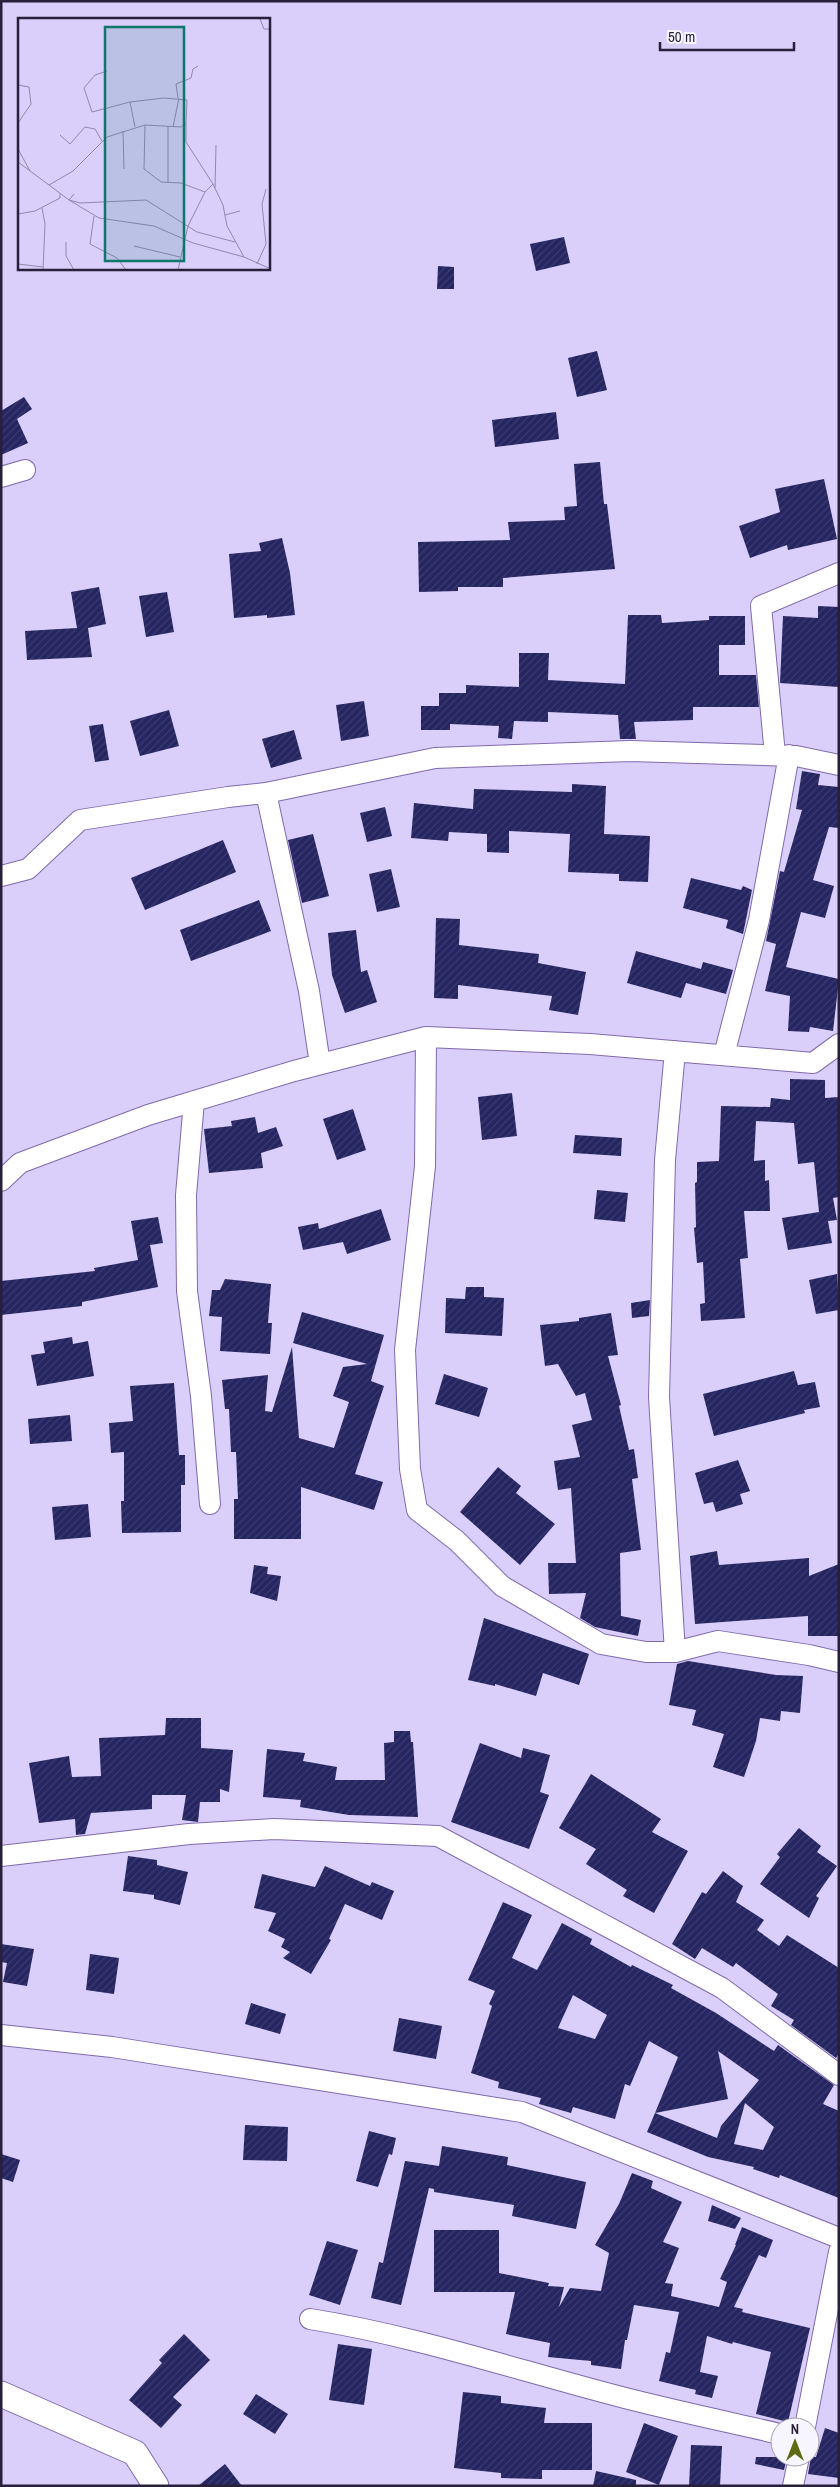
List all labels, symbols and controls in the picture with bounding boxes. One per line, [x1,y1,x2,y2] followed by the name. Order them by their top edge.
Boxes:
[18,18,270,270] inset map
[660,20,794,52] scale bar
[668,26,695,47] text: 50 m
[770,2417,820,2467] north arrow
[791,2420,799,2438] text: N

